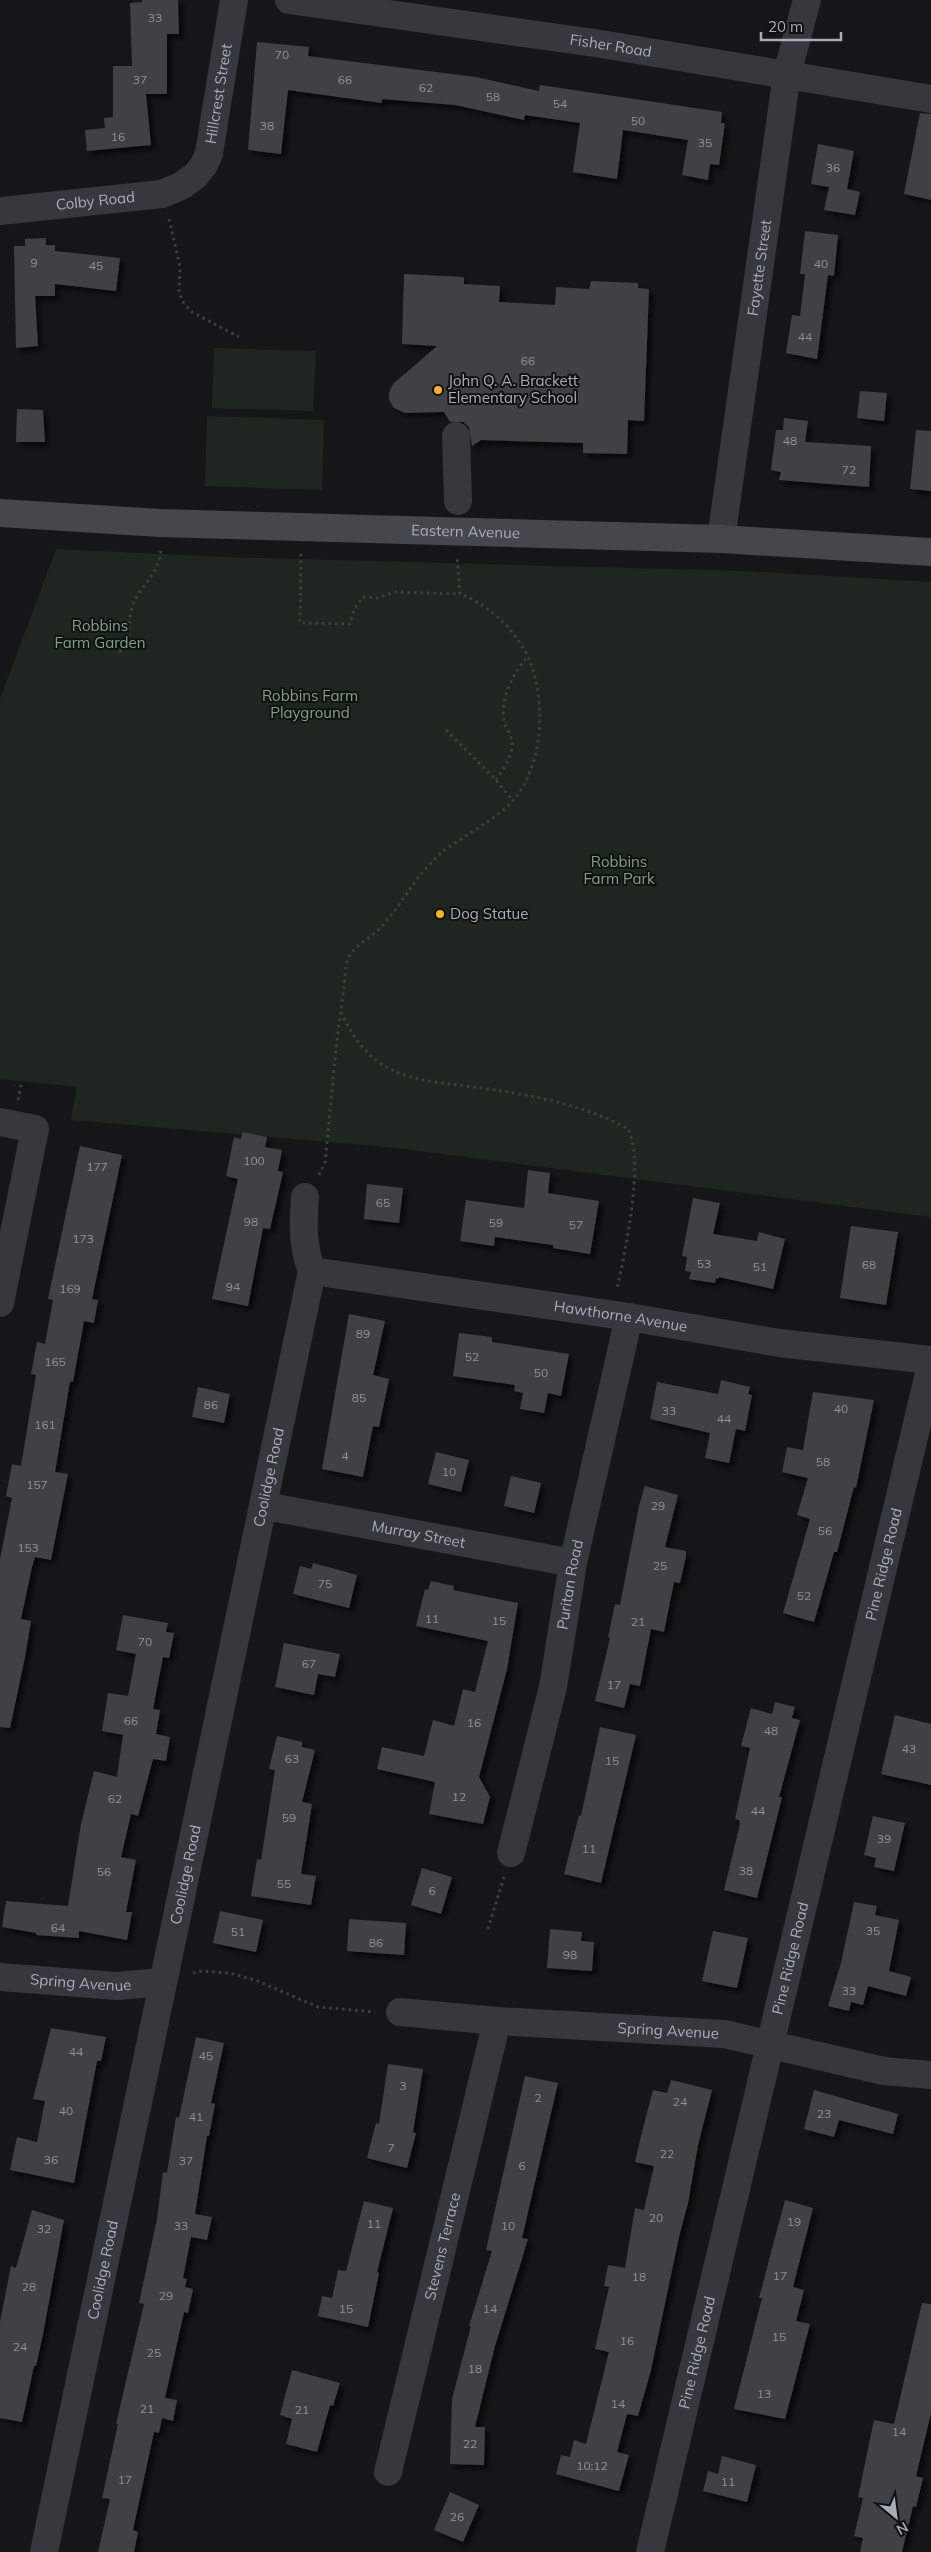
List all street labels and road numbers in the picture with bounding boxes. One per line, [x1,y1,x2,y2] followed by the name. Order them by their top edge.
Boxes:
[569,30,653,61] street label: Fisher Road
[201,42,236,145] street label: Hillcrest Street
[55,187,136,214] street label: Colby Road
[743,218,775,317] street label: Fayette Street
[411,520,520,542] street label: Eastern Avenue
[553,1296,689,1336] street label: Hawthorne Avenue
[249,1426,288,1529] street label: Coolidge Road
[861,1506,906,1622] street label: Pine Ridge Road
[370,1516,467,1552] street label: Murray Street
[552,1538,587,1631] street label: Puritan Road
[166,1823,205,1926] street label: Coolidge Road
[768,1900,813,2017] street label: Pine Ridge Road
[29,1969,132,1995] street label: Spring Avenue
[617,2018,720,2043] street label: Spring Avenue
[420,2191,464,2302] street label: Stevens Terrace
[83,2219,122,2321] street label: Coolidge Road
[674,2294,719,2411] street label: Pine Ridge Road

